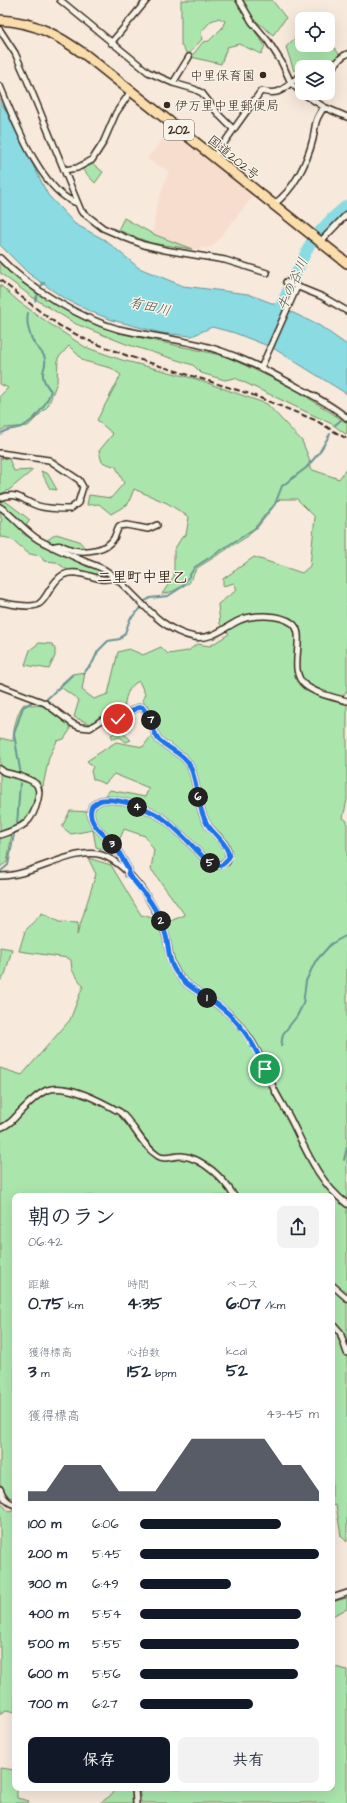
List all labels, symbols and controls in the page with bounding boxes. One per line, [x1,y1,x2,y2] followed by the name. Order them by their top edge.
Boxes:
[295,12,335,100] map controls
[295,12,335,52] button: locate
[295,60,335,100] button: layers
[190,67,255,85] place label: 中里保育園
[258,70,268,80] marker: 中里保育園
[175,97,279,115] place label: 伊万里中里郵便局
[162,100,172,110] marker: 伊万里中里郵便局
[164,120,194,140] road number: 202
[204,131,263,184] street label: 国道202号
[272,255,313,314] water label: 牛の谷川
[127,293,172,321] water label: 有田川
[97,567,187,588] district label: 二里町中里乙
[101,702,135,736] pin
[107,708,129,730] icon: check
[141,710,161,730] pin: 7
[148,712,154,727] text: 7
[188,787,208,807] pin: 6
[195,789,201,804] text: 6
[127,797,147,817] pin: 4
[133,799,141,814] text: 4
[102,834,122,854] pin: 3
[109,836,115,851] text: 3
[200,853,220,873] pin: 5
[206,855,214,870] text: 5
[151,911,171,931] pin: 2
[158,913,164,928] text: 2
[197,988,217,1008] pin: 1
[206,990,208,1005] text: 1
[248,1052,282,1086] pin
[254,1058,276,1080] icon: arrive
[28,1202,116,1233] text: 朝のラン
[277,1206,319,1248] button: share
[28,1233,63,1251] text: 06:42
[28,1277,50,1292] text: 距離
[127,1277,149,1292] text: 時間
[226,1277,258,1292] text: ペース
[28,1292,64,1316] text: 0.75
[127,1292,162,1316] text: 4:35
[226,1292,261,1316] text: 6:07
[64,1298,83,1313] text: km
[261,1298,285,1313] text: /km
[226,1344,247,1359] text: kcal
[28,1345,72,1360] text: 獲得標高
[127,1345,160,1360] text: 心拍数
[226,1359,248,1383] text: 52
[28,1360,37,1384] text: 3
[127,1360,151,1384] text: 152
[37,1366,50,1381] text: m
[151,1366,176,1381] text: bpm
[266,1405,319,1423] text: 43–45 m
[28,1407,80,1425] text: 獲得標高
[28,1515,61,1533] text: 100 m
[92,1515,119,1533] text: 6:06
[28,1545,67,1563] text: 200 m
[92,1545,121,1563] text: 5:45
[28,1575,66,1593] text: 300 m
[92,1575,119,1593] text: 6:49
[28,1605,69,1623] text: 400 m
[92,1605,121,1623] text: 5:54
[28,1635,69,1653] text: 500 m
[92,1635,122,1653] text: 5:55
[28,1665,68,1683] text: 600 m
[92,1665,121,1683] text: 5:56
[28,1695,68,1713] text: 700 m
[92,1695,118,1713] text: 6:27
[28,1737,170,1783] button: 保存
[178,1737,319,1783] button: 共有

